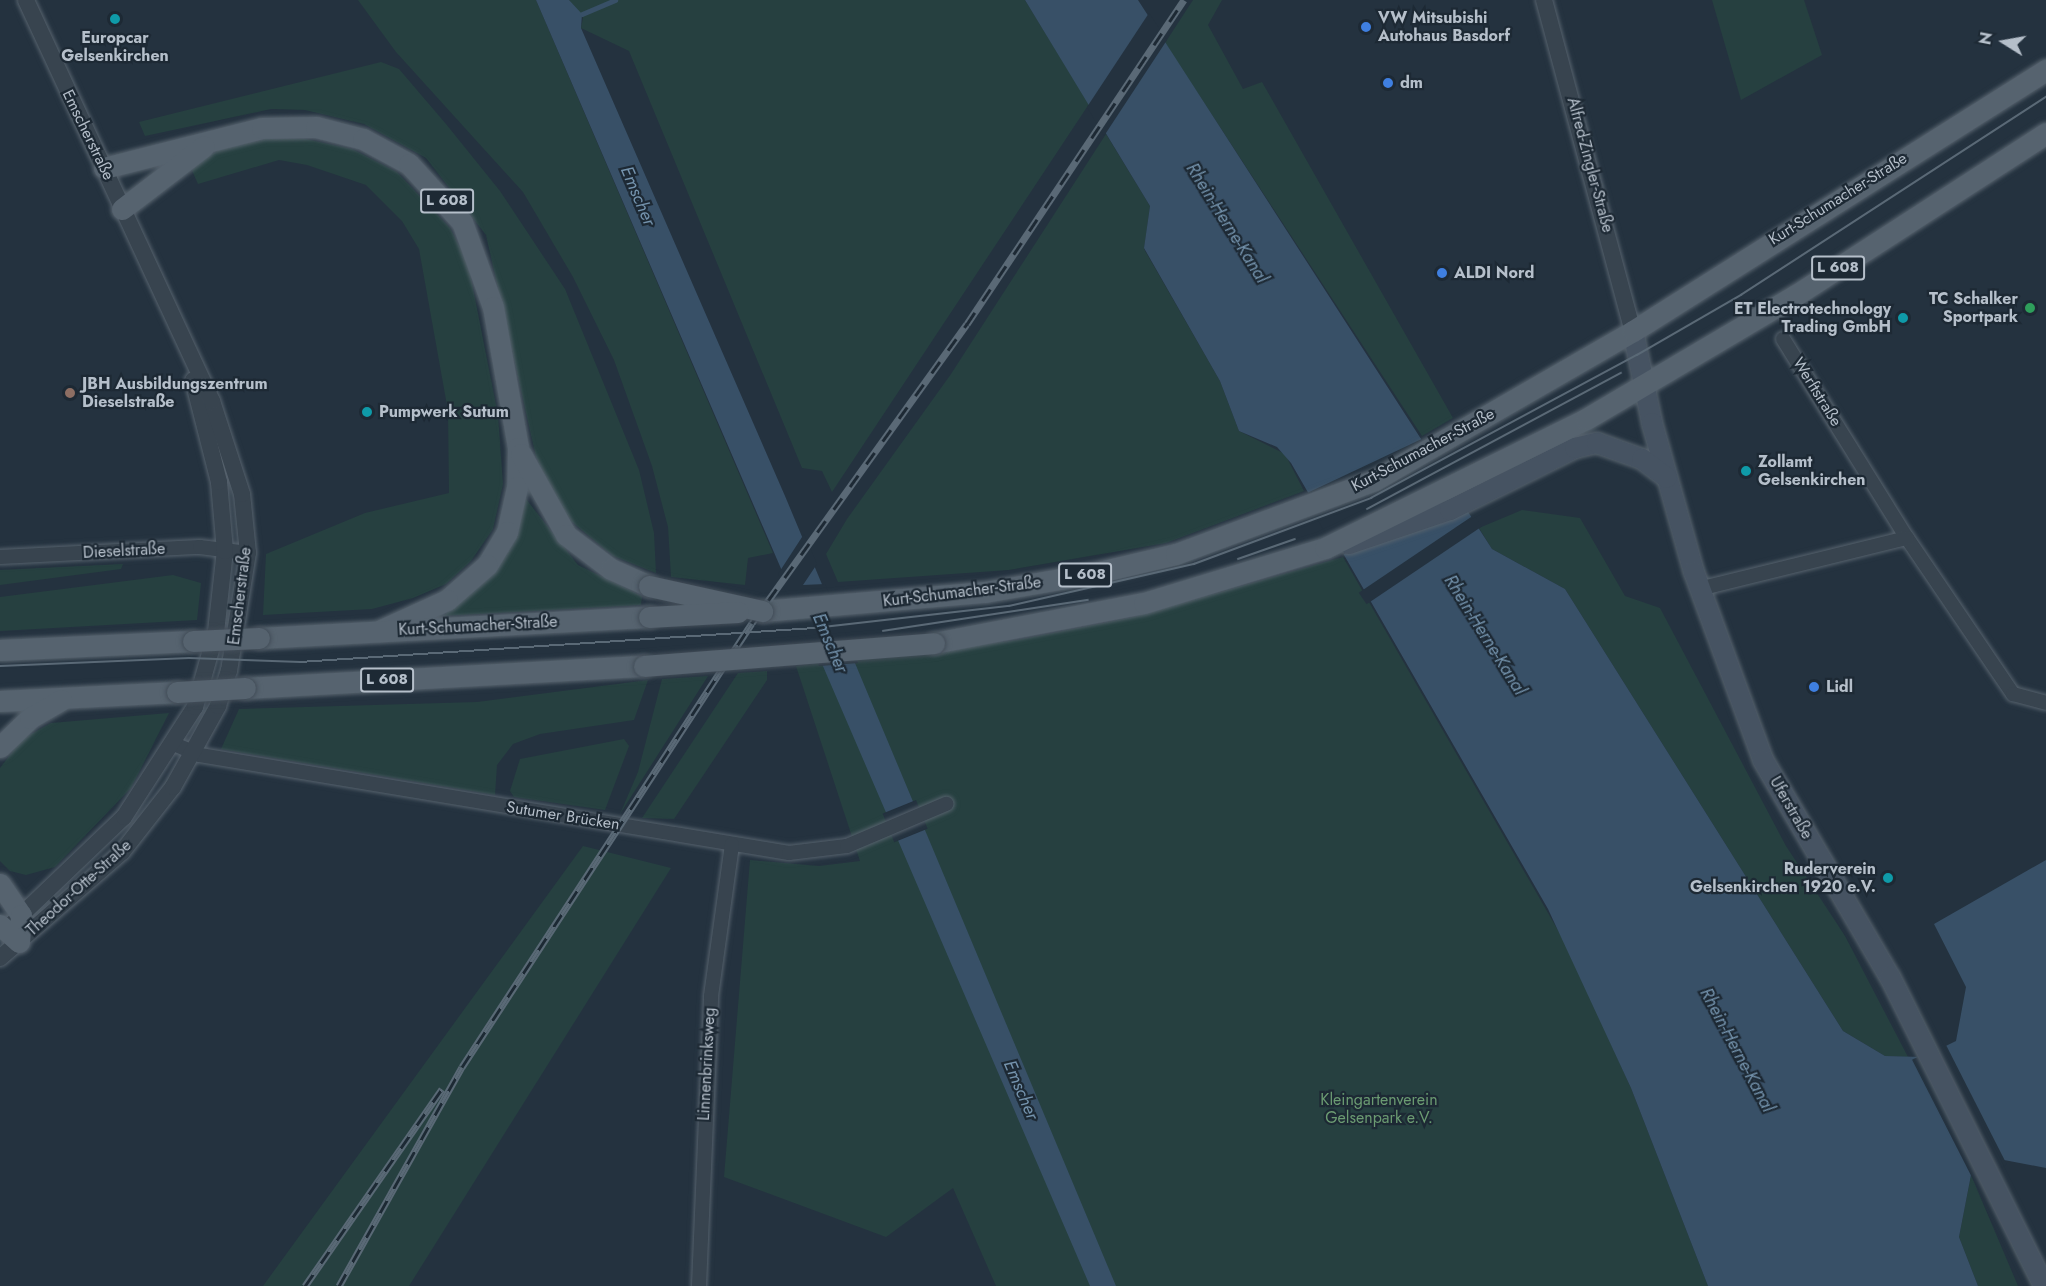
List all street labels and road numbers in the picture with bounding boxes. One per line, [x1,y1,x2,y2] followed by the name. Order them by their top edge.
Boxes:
[58,87,118,183] street label: Emscherstraße
[1563,95,1617,235] street label: Alfred-Zingler-Straße
[1765,149,1911,249] street label: Kurt-Schumacher-Straße
[420,189,474,213] road number: L 608
[1811,256,1865,280] road number: L 608
[1788,354,1846,430] street label: Werftstraße
[1348,404,1498,496] street label: Kurt-Schumacher-Straße
[82,539,166,563] street label: Dieselstraße
[224,546,256,646] street label: Emscherstraße
[1058,563,1112,587] road number: L 608
[882,573,1042,611] street label: Kurt-Schumacher-Straße
[398,612,558,640] street label: Kurt-Schumacher-Straße
[360,668,414,692] road number: L 608
[1765,773,1817,843] street label: Uferstraße
[505,798,621,834] street label: Sutumer Brücken
[23,836,135,940] street label: Theodor-Otte-Straße
[694,1007,720,1121] street label: Linnenbrinksweg

